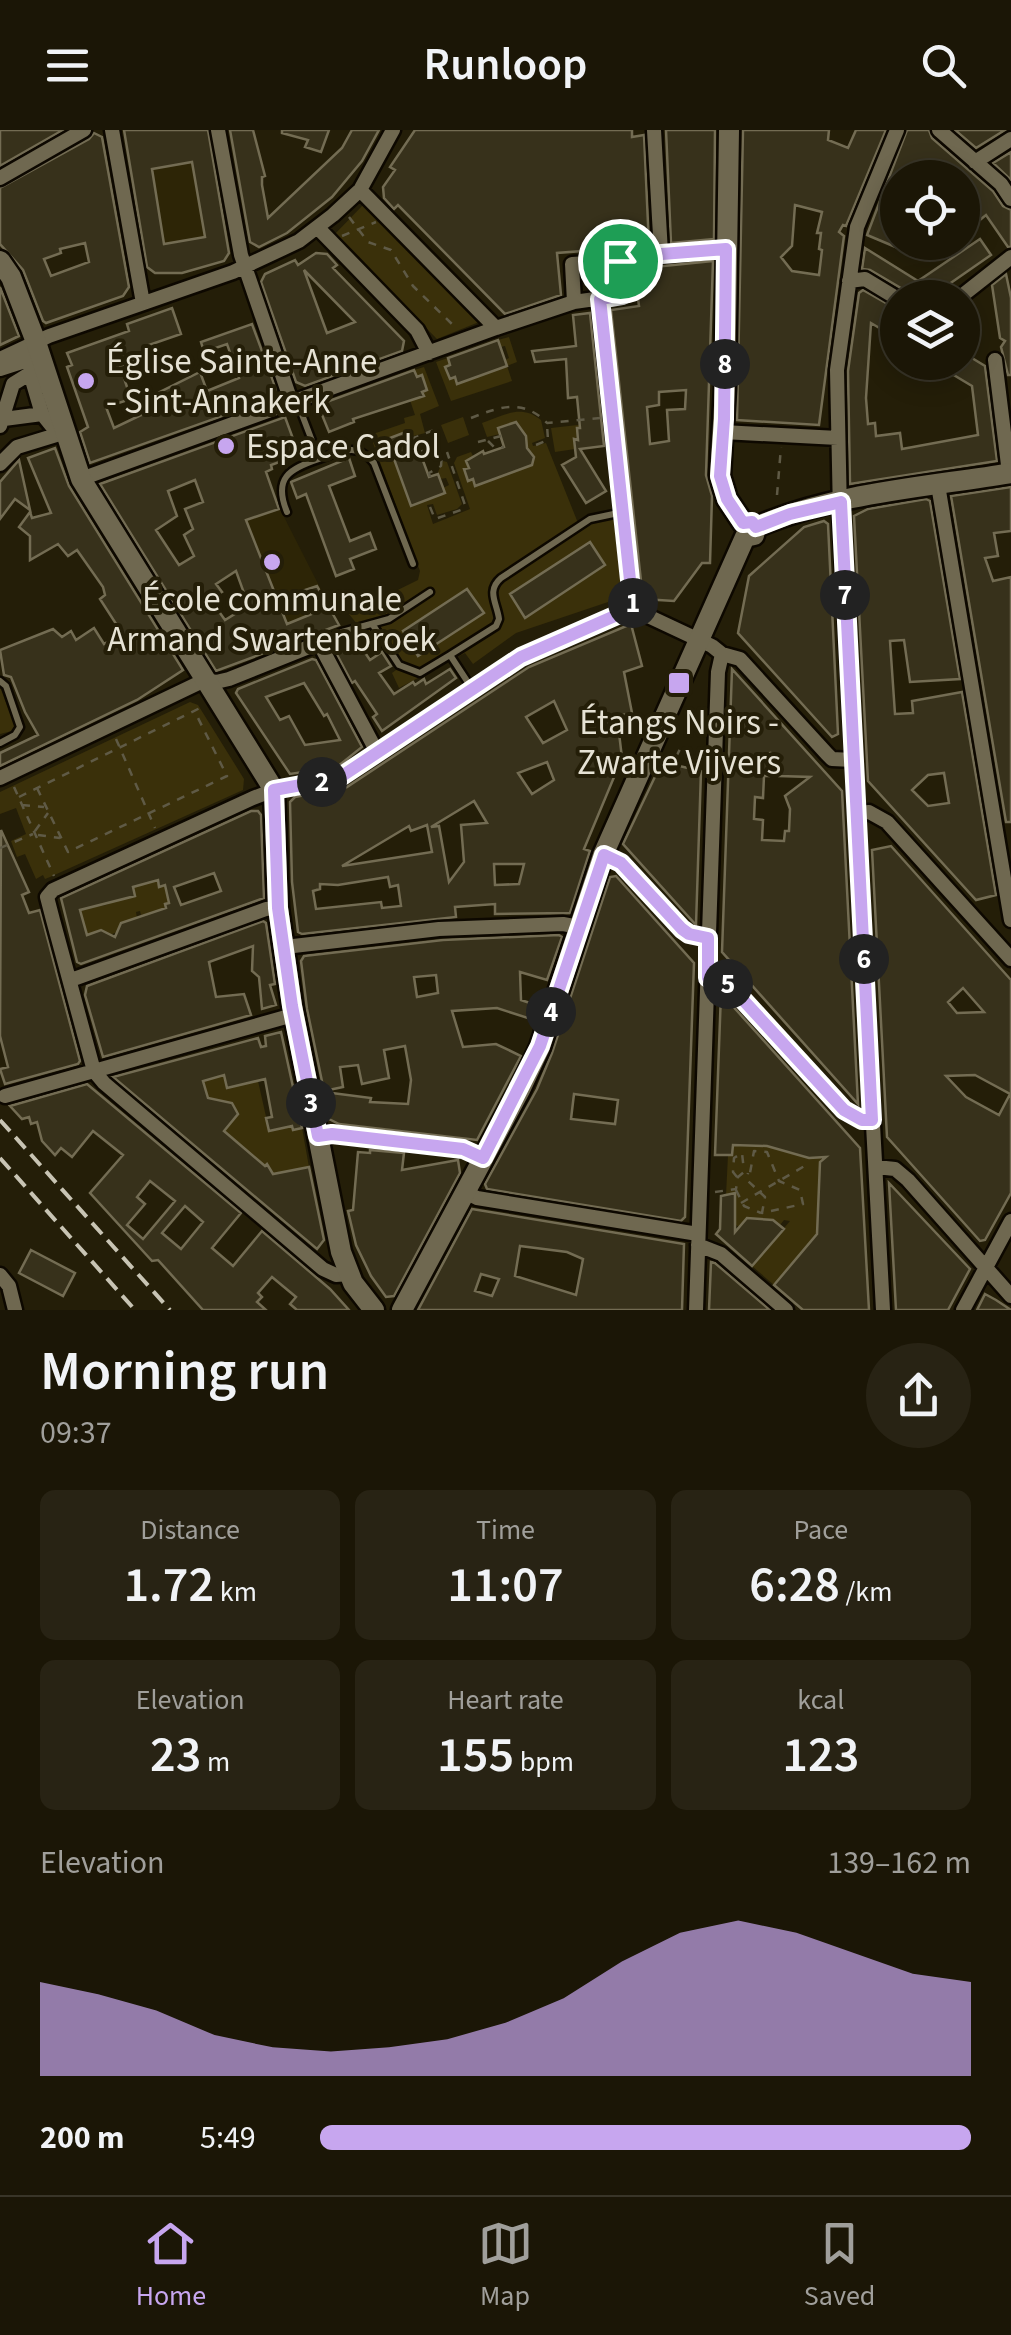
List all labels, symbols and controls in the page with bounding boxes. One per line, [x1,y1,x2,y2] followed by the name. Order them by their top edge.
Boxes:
[424,33,587,97] text: Runloop
[40,38,95,93] icon: menu
[916,38,971,93] icon: search
[880,160,980,380] map controls
[880,160,980,260] button: locate
[578,219,663,304] pin
[593,234,648,289] icon: arrive
[880,280,980,380] button: layers
[106,337,377,427] place label: Église Sainte-Anne - Sint-Annakerk
[700,339,750,389] pin: 8
[718,344,732,384] text: 8
[75,370,97,392] marker: Église Sainte-Anne - Sint-Annakerk
[246,422,440,472] place label: Espace Cadol
[215,435,237,457] marker: Espace Cadol
[261,551,283,573] marker: École communale Armand Swartenbroek
[820,570,870,620] pin: 7
[107,575,437,665] place label: École communale Armand Swartenbroek
[838,575,852,615] text: 7
[608,578,658,628] pin: 1
[626,583,640,623] text: 1
[666,670,692,696] marker: Étangs Noirs - Zwarte Vijvers
[577,698,781,788] place label: Étangs Noirs - Zwarte Vijvers
[297,757,347,807] pin: 2
[315,762,329,802] text: 2
[839,934,889,984] pin: 6
[857,939,871,979] text: 6
[703,959,753,1009] pin: 5
[721,964,735,1004] text: 5
[526,987,576,1037] pin: 4
[544,992,558,1032] text: 4
[286,1078,336,1128] pin: 3
[304,1083,318,1123] text: 3
[40,1333,329,1411] text: Morning run
[866,1343,971,1448] button: share
[40,1410,112,1456] text: 09:37
[140,1510,240,1550] text: Distance
[476,1510,535,1550] text: Time
[793,1510,848,1550] text: Pace
[123,1550,214,1621] text: 1.72
[447,1550,564,1621] text: 11:07
[749,1550,840,1621] text: 6:28
[214,1572,257,1612] text: km
[840,1572,892,1612] text: /km
[136,1680,245,1720] text: Elevation
[447,1680,564,1720] text: Heart rate
[797,1680,844,1720] text: kcal
[150,1720,201,1791] text: 23
[437,1720,514,1791] text: 155
[782,1720,859,1791] text: 123
[201,1742,230,1782] text: m
[514,1742,574,1782] text: bpm
[40,1840,165,1886] text: Elevation
[827,1840,971,1886] text: 139–162 m
[40,2115,125,2161] text: 200 m
[200,2115,256,2161] text: 5:49
[136,2216,206,2316] tab: Home
[478,2216,533,2316] tab: Map
[804,2216,875,2316] tab: Saved

